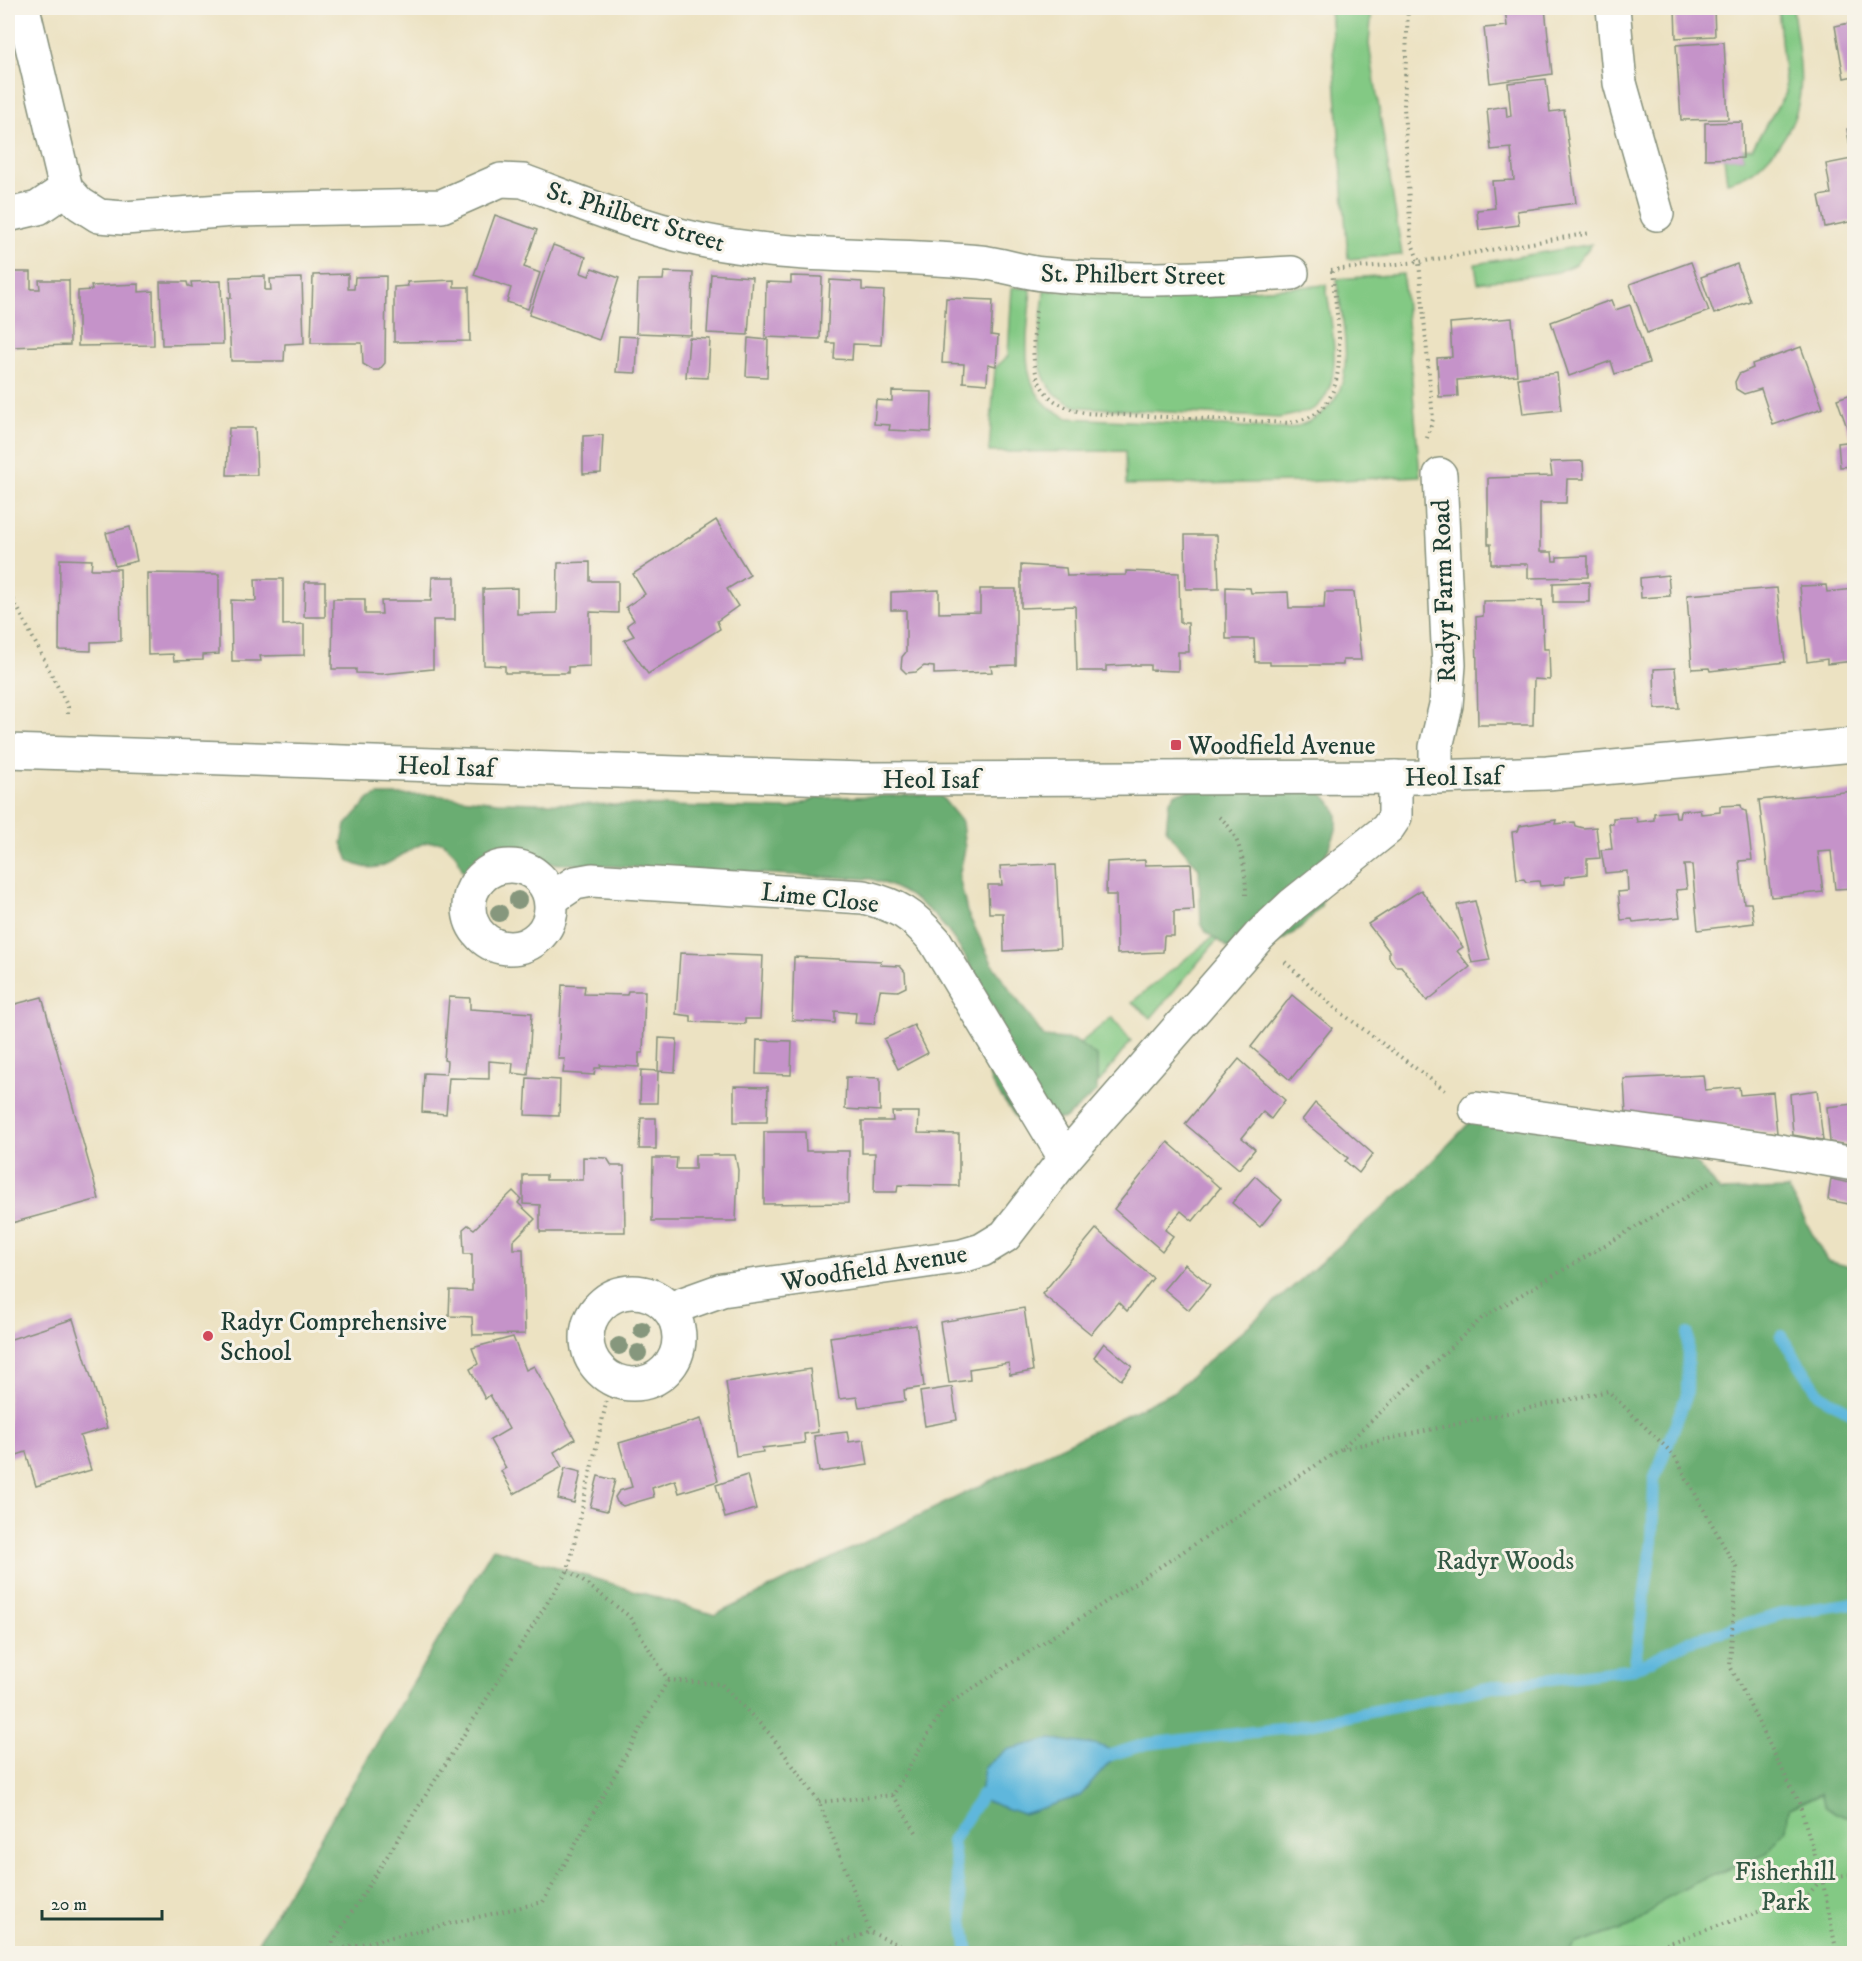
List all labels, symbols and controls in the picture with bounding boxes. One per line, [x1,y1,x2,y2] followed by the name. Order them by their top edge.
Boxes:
[542,175,729,260] street label: St. Philbert Street
[1040,257,1226,294] street label: St. Philbert Street
[1425,499,1464,683] street label: Radyr Farm Road
[1187,730,1376,763] place label: Woodfield Avenue
[1169,738,1183,752] marker: Woodfield Avenue
[397,749,499,786] street label: Heol Isaf
[1404,760,1505,795] street label: Heol Isaf
[883,764,983,797] street label: Heol Isaf
[759,876,880,921] street label: Lime Close
[778,1238,969,1300] street label: Woodfield Avenue
[220,1306,447,1369] place label: Radyr Comprehensive School
[201,1329,215,1343] marker: Radyr Comprehensive School
[1436,1545,1574,1578] park label: Radyr Woods
[1734,1856,1836,1919] park label: Fisherhill Park
[42,1883,162,1921] scale bar
[51,1894,87,1916] text: 20 m

